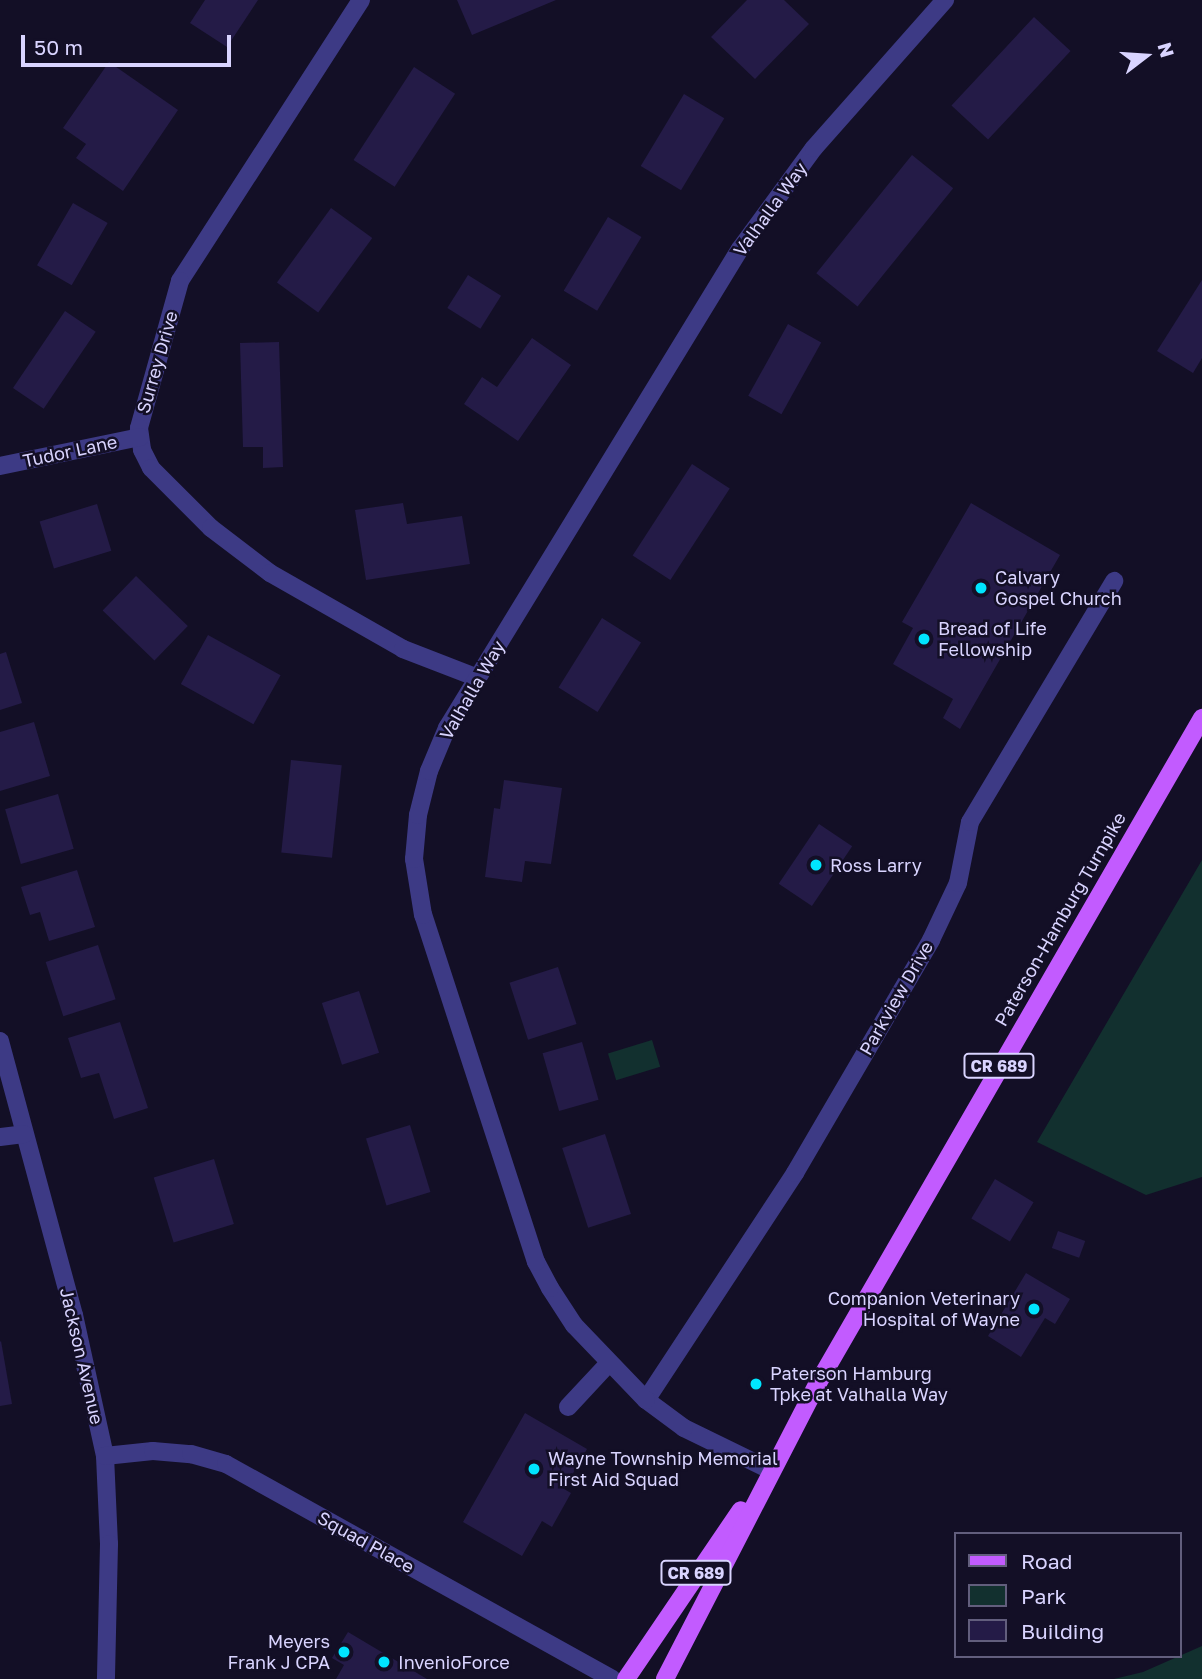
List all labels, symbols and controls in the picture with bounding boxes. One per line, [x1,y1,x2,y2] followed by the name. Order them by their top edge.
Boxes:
[24,21,234,65] scale bar
[1111,21,1181,91] north arrow
[34,34,83,60] text: 50 m
[1153,39,1180,60] text: N
[729,158,811,260] street label: Valhalla Way
[132,308,182,416] street label: Surrey Drive
[21,430,119,472] street label: Tudor Lane
[995,567,1122,610] place label: Calvary Gospel Church
[973,580,989,596] marker: Calvary Gospel Church
[938,618,1047,660] place label: Bread of Life Fellowship
[916,631,932,647] marker: Bread of Life Fellowship
[435,637,509,743] street label: Valhalla Way
[990,808,1130,1030] street label: Paterson-Hamburg Turnpike
[830,854,922,876] place label: Ross Larry
[808,857,824,873] marker: Ross Larry
[855,937,937,1059] street label: Parkview Drive
[962,1054,1036,1078] road number: CR 689
[56,1286,108,1426] street label: Jackson Avenue
[828,1288,1020,1330] place label: Companion Veterinary Hospital of Wayne
[1026,1301,1042,1317] marker: Companion Veterinary Hospital of Wayne
[770,1363,948,1406] place label: Paterson Hamburg Tpke at Valhalla Way
[748,1376,764,1392] marker: Paterson Hamburg Tpke at Valhalla Way
[548,1448,778,1490] place label: Wayne Township Memorial First Aid Squad
[526,1461,542,1477] marker: Wayne Township Memorial First Aid Squad
[314,1507,418,1577] street label: Squad Place
[954,1532,1181,1658] legend
[1021,1548,1072,1574] text: Road
[659,1560,733,1586] road number: CR 689
[1021,1583,1066,1609] text: Park
[1021,1618,1104,1644] text: Building
[227,1631,330,1674] place label: Meyers Frank J CPA
[336,1644,352,1660] marker: Meyers Frank J CPA
[398,1651,510,1673] place label: InvenioForce
[376,1654,392,1670] marker: InvenioForce

